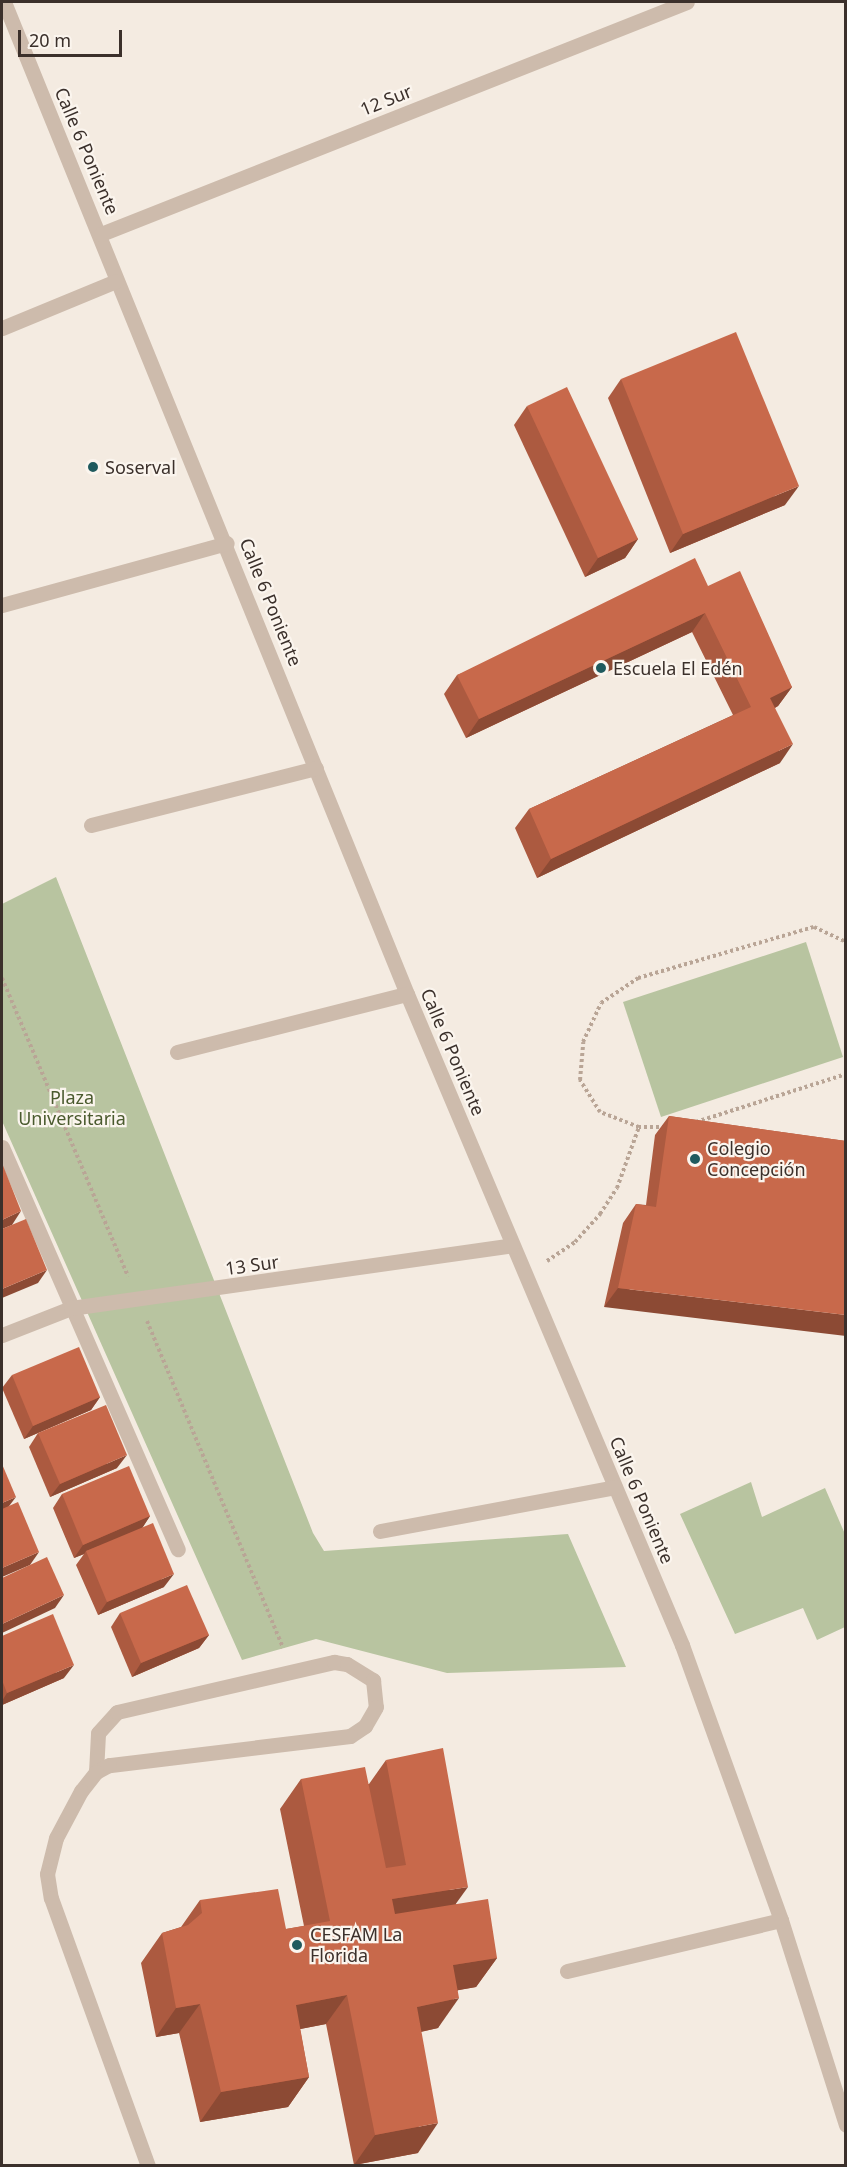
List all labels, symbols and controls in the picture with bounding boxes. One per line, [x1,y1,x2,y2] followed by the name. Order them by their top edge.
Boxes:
[21,18,124,56] scale bar
[29,28,71,52] text: 20 m
[357,80,415,120] street label: 12 Sur
[50,84,124,218] street label: Calle 6 Poniente
[105,456,176,478] place label: Soserval
[86,460,100,474] marker: Soserval
[236,535,306,669] street label: Calle 6 Poniente
[613,657,743,679] place label: Escuela El Edén
[594,661,608,675] marker: Escuela El Edén
[416,985,490,1119] street label: Calle 6 Poniente
[18,1087,126,1130] park label: Plaza Universitaria
[707,1138,806,1180] place label: Colegio Concepción
[688,1152,702,1166] marker: Colegio Concepción
[224,1251,280,1279] street label: 13 Sur
[605,1433,679,1567] street label: Calle 6 Poniente
[310,1924,402,1966] place label: CESFAM La Florida
[288,1936,306,1954] marker: CESFAM La Florida

